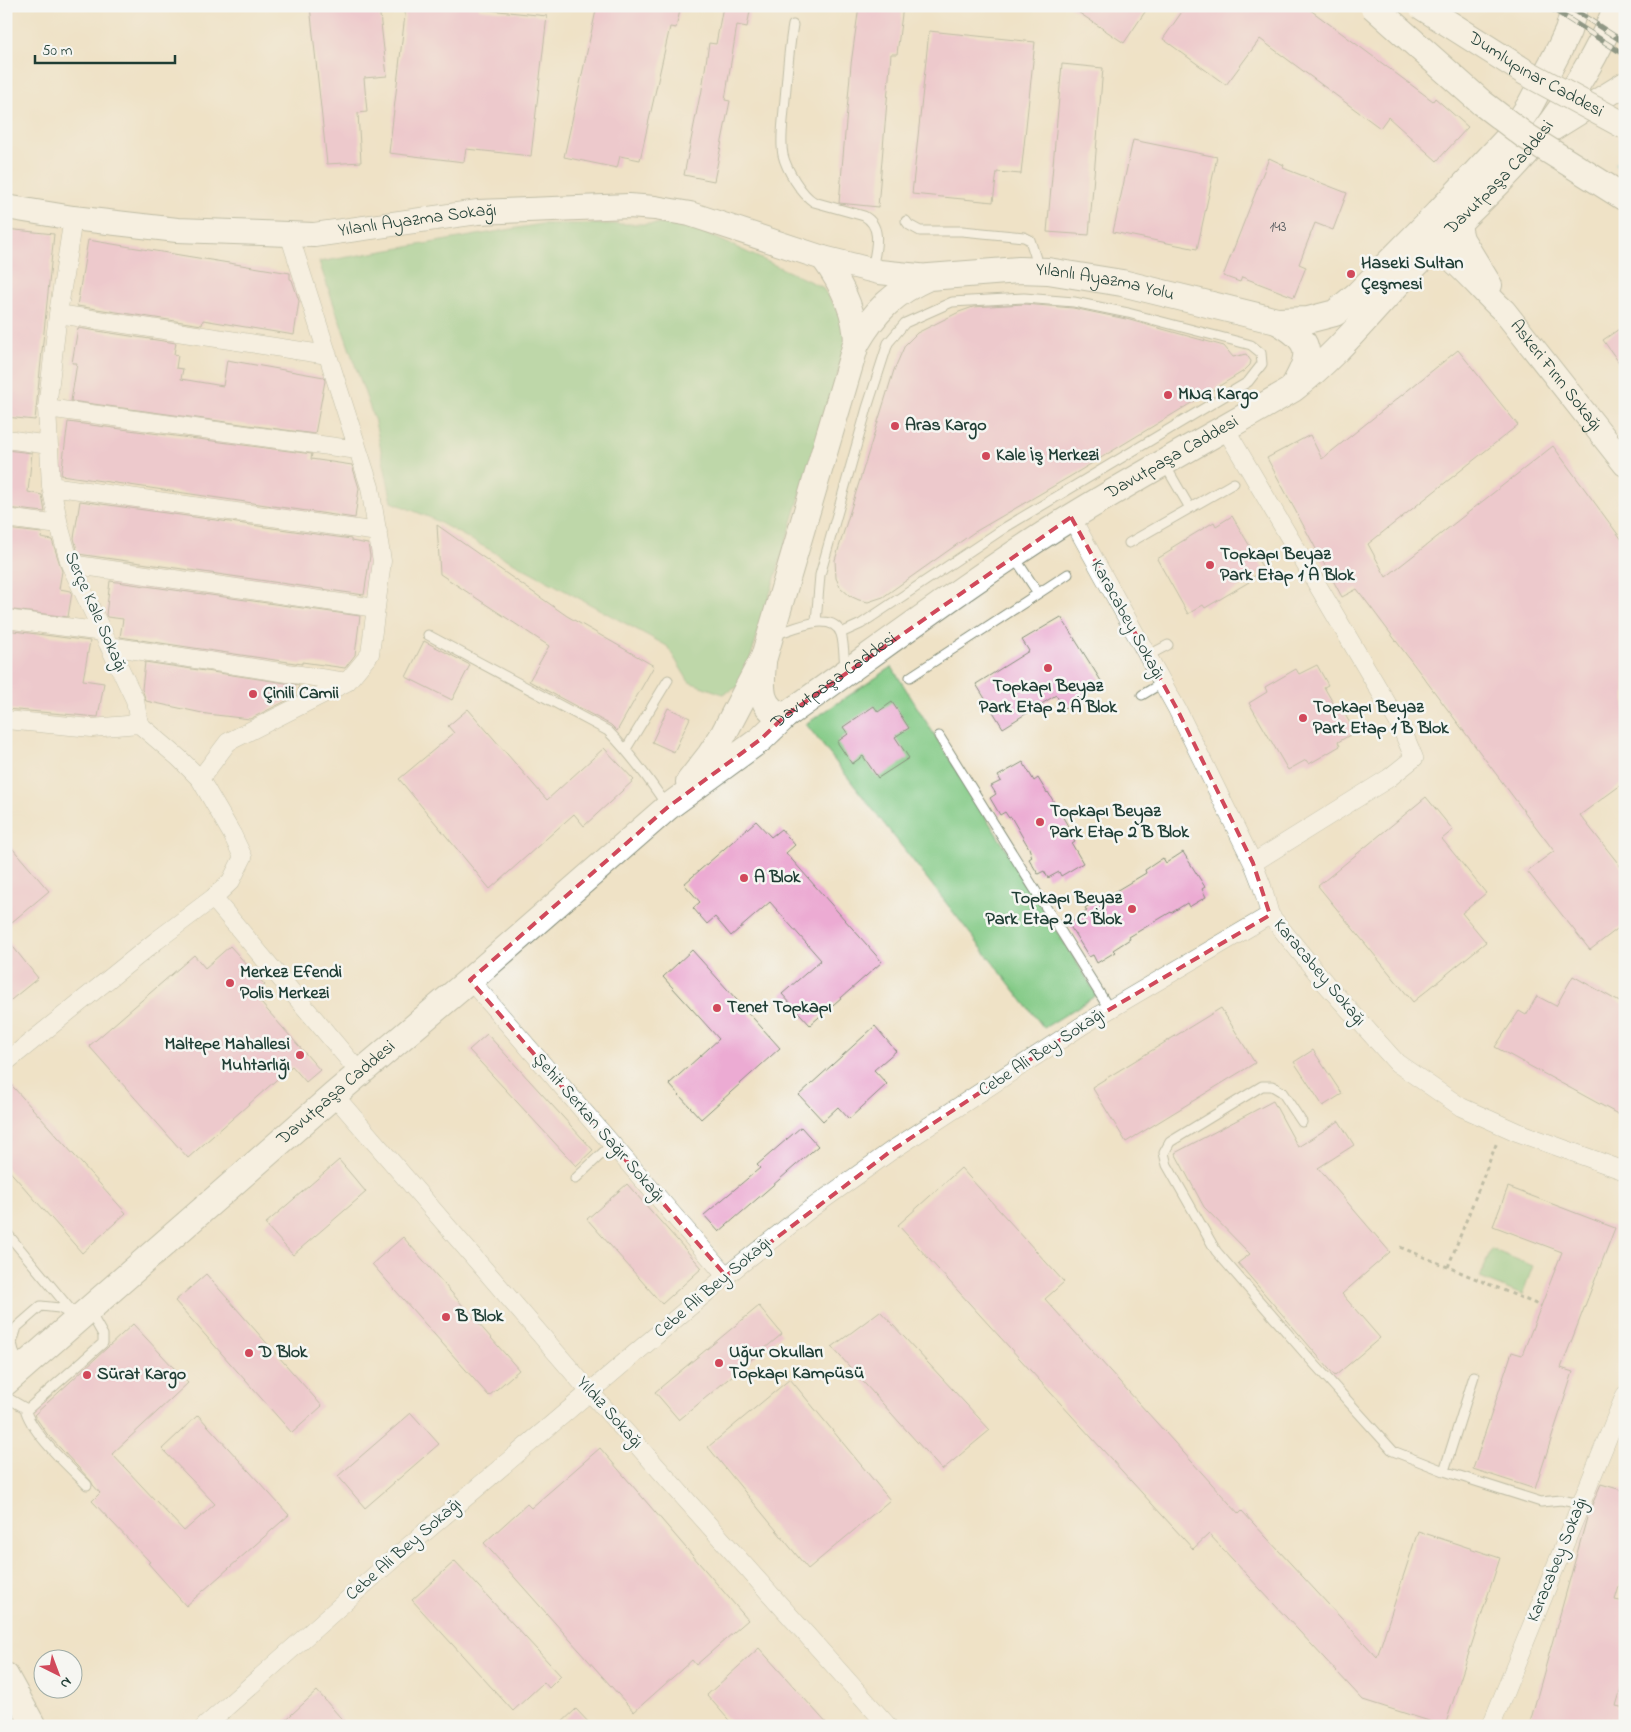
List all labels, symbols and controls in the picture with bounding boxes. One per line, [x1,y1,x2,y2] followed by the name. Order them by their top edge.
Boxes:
[1462,25,1608,125] street label: Dumlupınar Caddesi
[35,32,175,64] scale bar
[42,40,73,62] text: 50 m
[1439,115,1561,242] street label: Davutpaşa Caddesi
[336,198,497,244] street label: Yılanlı Ayazma Sokağı
[1269,216,1287,238] house number: 143
[1361,251,1464,298] place label: Haseki Sultan Çeşmesi
[1036,258,1177,308] street label: Yılanlı Ayazma Yolu
[1345,268,1357,280] marker: Haseki Sultan Çeşmesi
[1503,314,1608,437] street label: Askeri Fırın Sokağı
[1178,382,1258,409] place label: MNG Kargo
[1162,389,1174,401] marker: MNG Kargo
[1100,410,1244,507] street label: Davutpaşa Caddesi
[905,413,987,440] place label: Aras Kargo
[889,420,901,432] marker: Aras Kargo
[996,443,1099,469] place label: Kale İş Merkezi
[980,450,992,462] marker: Kale İş Merkezi
[1220,542,1356,589] place label: Topkapı Beyaz Park Etap 1 A Blok
[56,548,133,677] street label: Serçe Kale Sokağı
[1083,556,1171,685] street label: Karacabey Sokağı
[1204,559,1216,571] marker: Topkapı Beyaz Park Etap 1 A Blok
[765,627,903,736] street label: Davutpaşa Caddesi
[1042,662,1054,674] marker: Topkapı Beyaz Park Etap 2 A Blok
[979,674,1118,721] place label: Topkapı Beyaz Park Etap 2 A Blok
[263,681,339,707] place label: Çinili Camii
[247,688,259,700] marker: Çinili Camii
[1313,695,1450,742] place label: Topkapı Beyaz Park Etap 1 B Blok
[1297,712,1309,724] marker: Topkapı Beyaz Park Etap 1 B Blok
[1050,799,1190,846] place label: Topkapı Beyaz Park Etap 2 B Blok
[1034,816,1046,828] marker: Topkapı Beyaz Park Etap 2 B Blok
[754,865,801,891] place label: A Blok
[738,872,750,884] marker: A Blok
[985,886,1123,933] place label: Topkapı Beyaz Park Etap 2 C Blok
[1126,903,1138,915] marker: Topkapı Beyaz Park Etap 2 C Blok
[1266,914,1372,1033] street label: Karacabey Sokağı
[240,960,342,1007] place label: Merkez Efendi Polis Merkezi
[224,977,236,989] marker: Merkez Efendi Polis Merkezi
[727,995,832,1021] place label: Tenet Topkapı
[711,1002,723,1014] marker: Tenet Topkapı
[974,1002,1111,1104] street label: Cebe Ali Bey Sokağı
[164,1032,290,1080] place label: Maltepe Mahallesi Muhtarlığı
[271,1035,402,1153] street label: Davutpaşa Caddesi
[525,1048,670,1209] street label: Şehit Serkan Sağır Sokağı
[294,1049,306,1061] marker: Maltepe Mahallesi Muhtarlığı
[649,1231,778,1346] street label: Cebe Ali Bey Sokağı
[455,1304,504,1330] place label: B Blok
[440,1311,452,1323] marker: B Blok
[258,1340,309,1366] place label: D Blok
[729,1340,864,1387] place label: Uğur Okulları Topkapı Kampüsü
[243,1347,255,1359] marker: D Blok
[713,1357,725,1369] marker: Uğur Okulları Topkapı Kampüsü
[97,1362,186,1389] place label: Sürat Kargo
[81,1369,93,1381] marker: Sürat Kargo
[569,1371,649,1456] street label: Yıldız Sokağı
[340,1492,468,1608] street label: Cebe Ali Bey Sokağı
[1521,1494,1596,1627] street label: Karacabey Sokağı
[32,1650,82,1700] north arrow
[55,1672,76,1694] text: N

